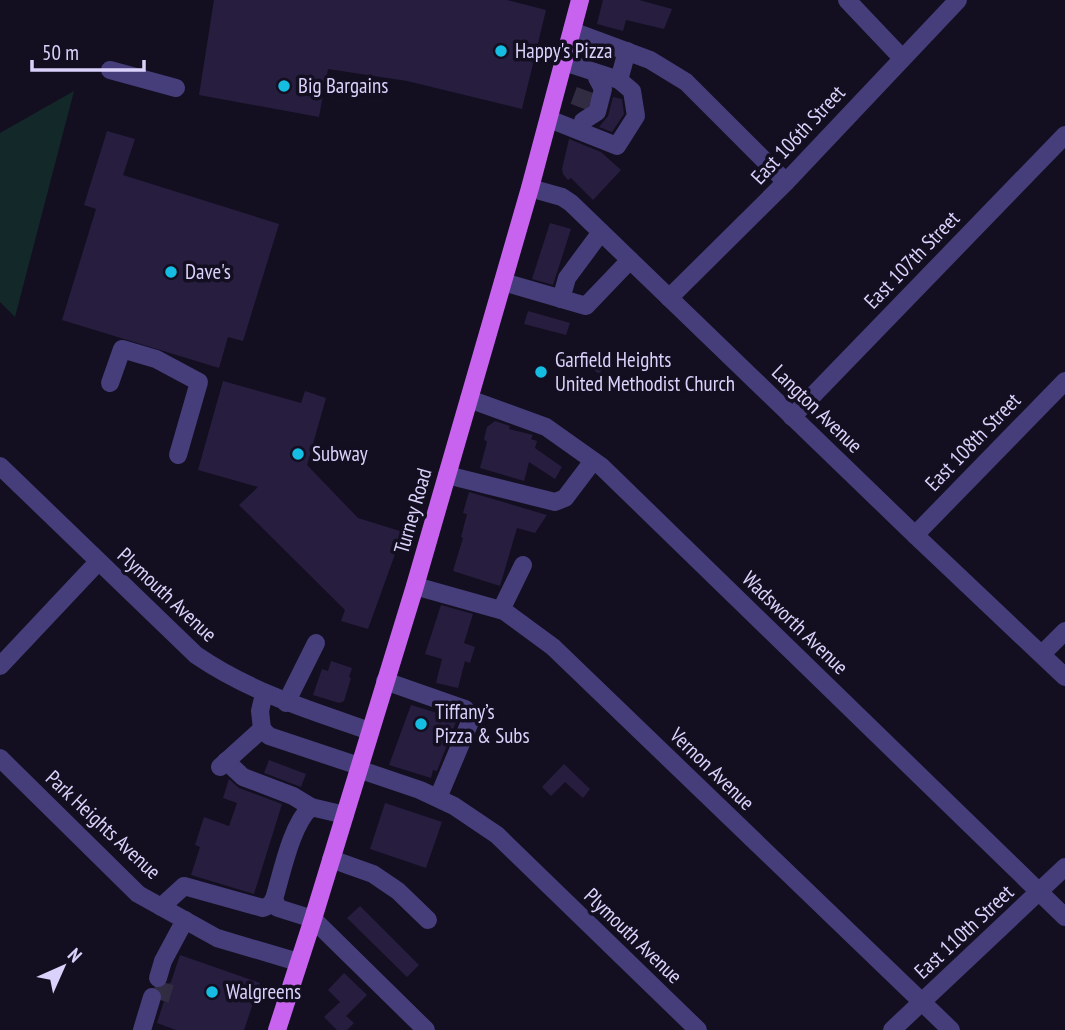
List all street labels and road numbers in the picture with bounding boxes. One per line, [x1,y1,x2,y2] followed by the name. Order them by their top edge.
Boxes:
[745,79,851,190] street label: East 106th Street
[858,205,965,314] street label: East 107th Street
[766,359,868,459] street label: Langton Avenue
[919,387,1026,496] street label: East 108th Street
[387,465,438,557] street label: Turney Road
[112,542,223,648] street label: Plymouth Avenue
[737,565,854,680] street label: Wadsworth Avenue
[664,721,760,816] street label: Vernon Avenue
[40,764,167,885] street label: Park Heights Avenue
[908,879,1019,984] street label: East 110th Street
[579,882,688,989] street label: Plymouth Avenue

